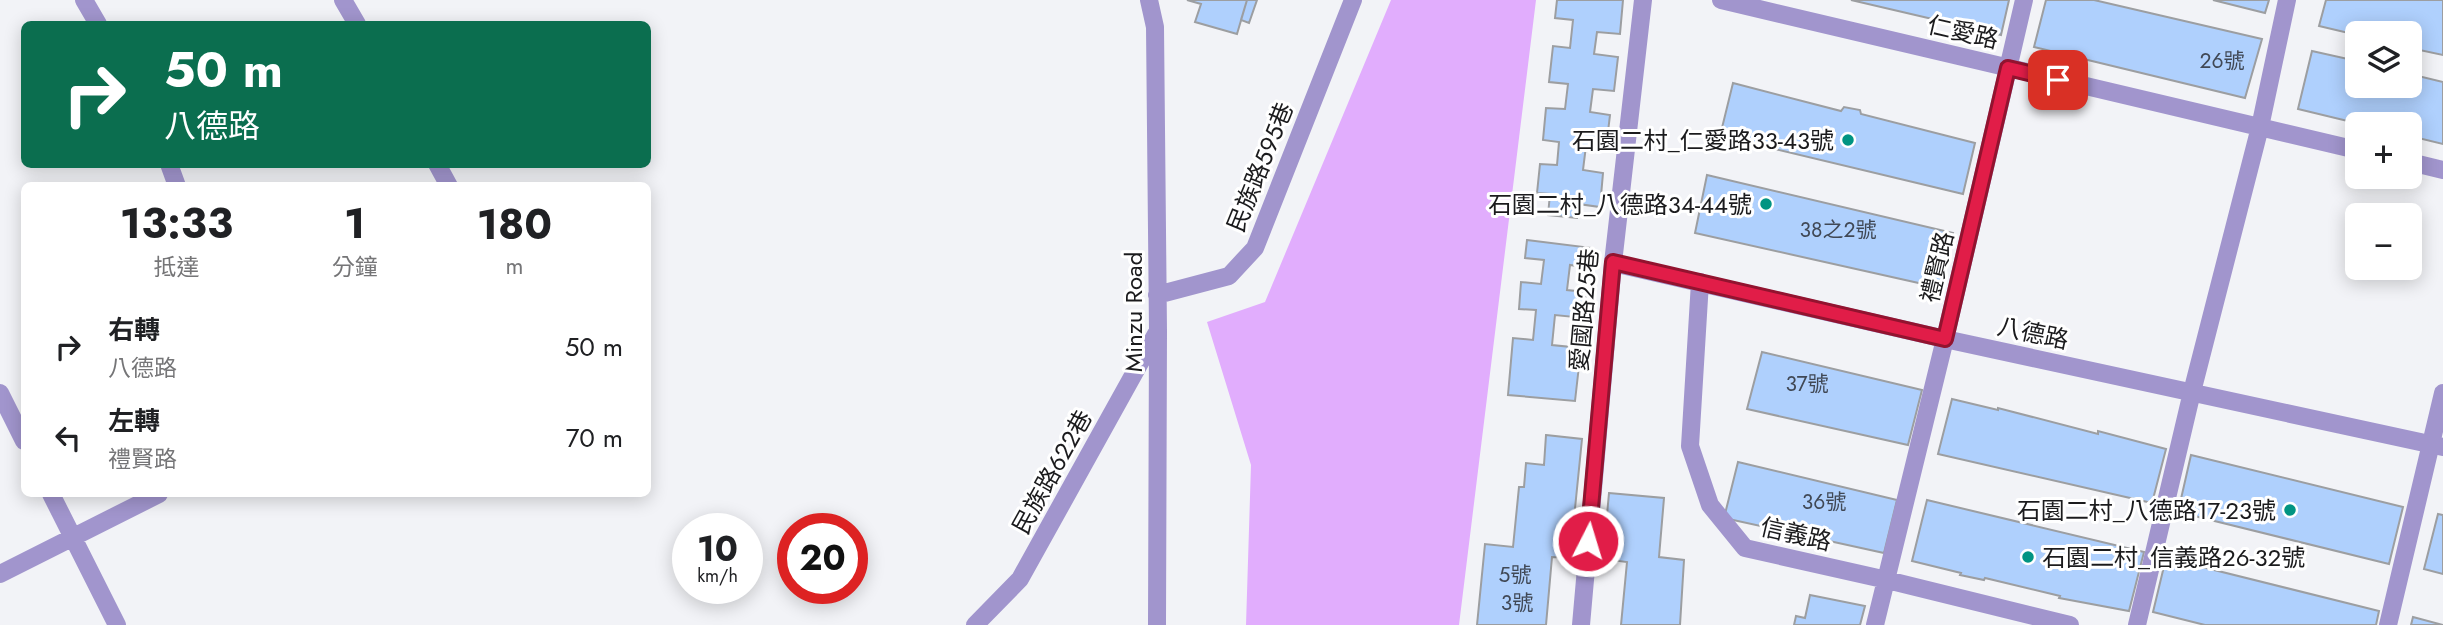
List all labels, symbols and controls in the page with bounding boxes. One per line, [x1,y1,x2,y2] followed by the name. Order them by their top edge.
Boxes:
[1924,7,2002,57] street label: 仁愛路
[2345,21,2422,280] map controls
[2345,21,2422,98] button: layers
[164,35,283,105] text: 50 m
[2199,46,2245,76] house number: 26號
[49,49,140,140] icon: right
[2028,50,2088,110] pin
[2039,61,2077,99] icon: arrive
[1218,97,1302,237] street label: 民族路595巷
[164,103,260,149] text: 八德路
[2345,112,2422,189] button: +
[1572,123,1834,158] place label: 石園二村_仁愛路33-43號
[1840,132,1856,148] marker: 石園二村_仁愛路33-43號
[1488,187,1752,222] place label: 石園二村_八德路34-44號
[120,193,233,254] text: 13:33
[344,193,366,254] text: 1
[477,194,552,255] text: 180
[1758,196,1774,212] marker: 石園二村_八德路34-44號
[2345,203,2422,280] button: −
[1800,215,1876,245] house number: 38之2號
[1912,228,1962,306] street label: 禮賢路
[1561,247,1607,373] street label: 愛國路25巷
[505,249,523,283] text: m
[153,250,199,284] text: 抵達
[332,250,378,284] text: 分鐘
[1116,252,1151,372] street label: Minzu Road
[1994,308,2072,358] street label: 八德路
[108,311,160,349] text: 右轉
[49,328,87,366] icon: right
[565,328,623,366] text: 50 m
[108,351,177,385] text: 八德路
[1785,369,1829,399] house number: 37號
[108,402,160,440] text: 左轉
[1003,404,1101,540] street label: 民族路622巷
[49,419,87,457] icon: left
[566,419,623,457] text: 70 m
[108,442,177,476] text: 禮賢路
[1802,487,1846,517] house number: 36號
[2017,493,2276,528] place label: 石園二村_八德路17-23號
[2282,502,2298,518] marker: 石園二村_八德路17-23號
[1551,504,1625,578] position arrow
[1757,509,1835,559] street label: 信義路
[777,513,868,604] speed limit sign: 20
[697,524,738,574] text: 10
[2042,540,2305,575] place label: 石園二村_信義路26-32號
[2020,549,2036,565] marker: 石園二村_信義路26-32號
[1499,560,1531,590] house number: 5號
[697,563,738,589] text: km/h
[1501,588,1533,618] house number: 3號

